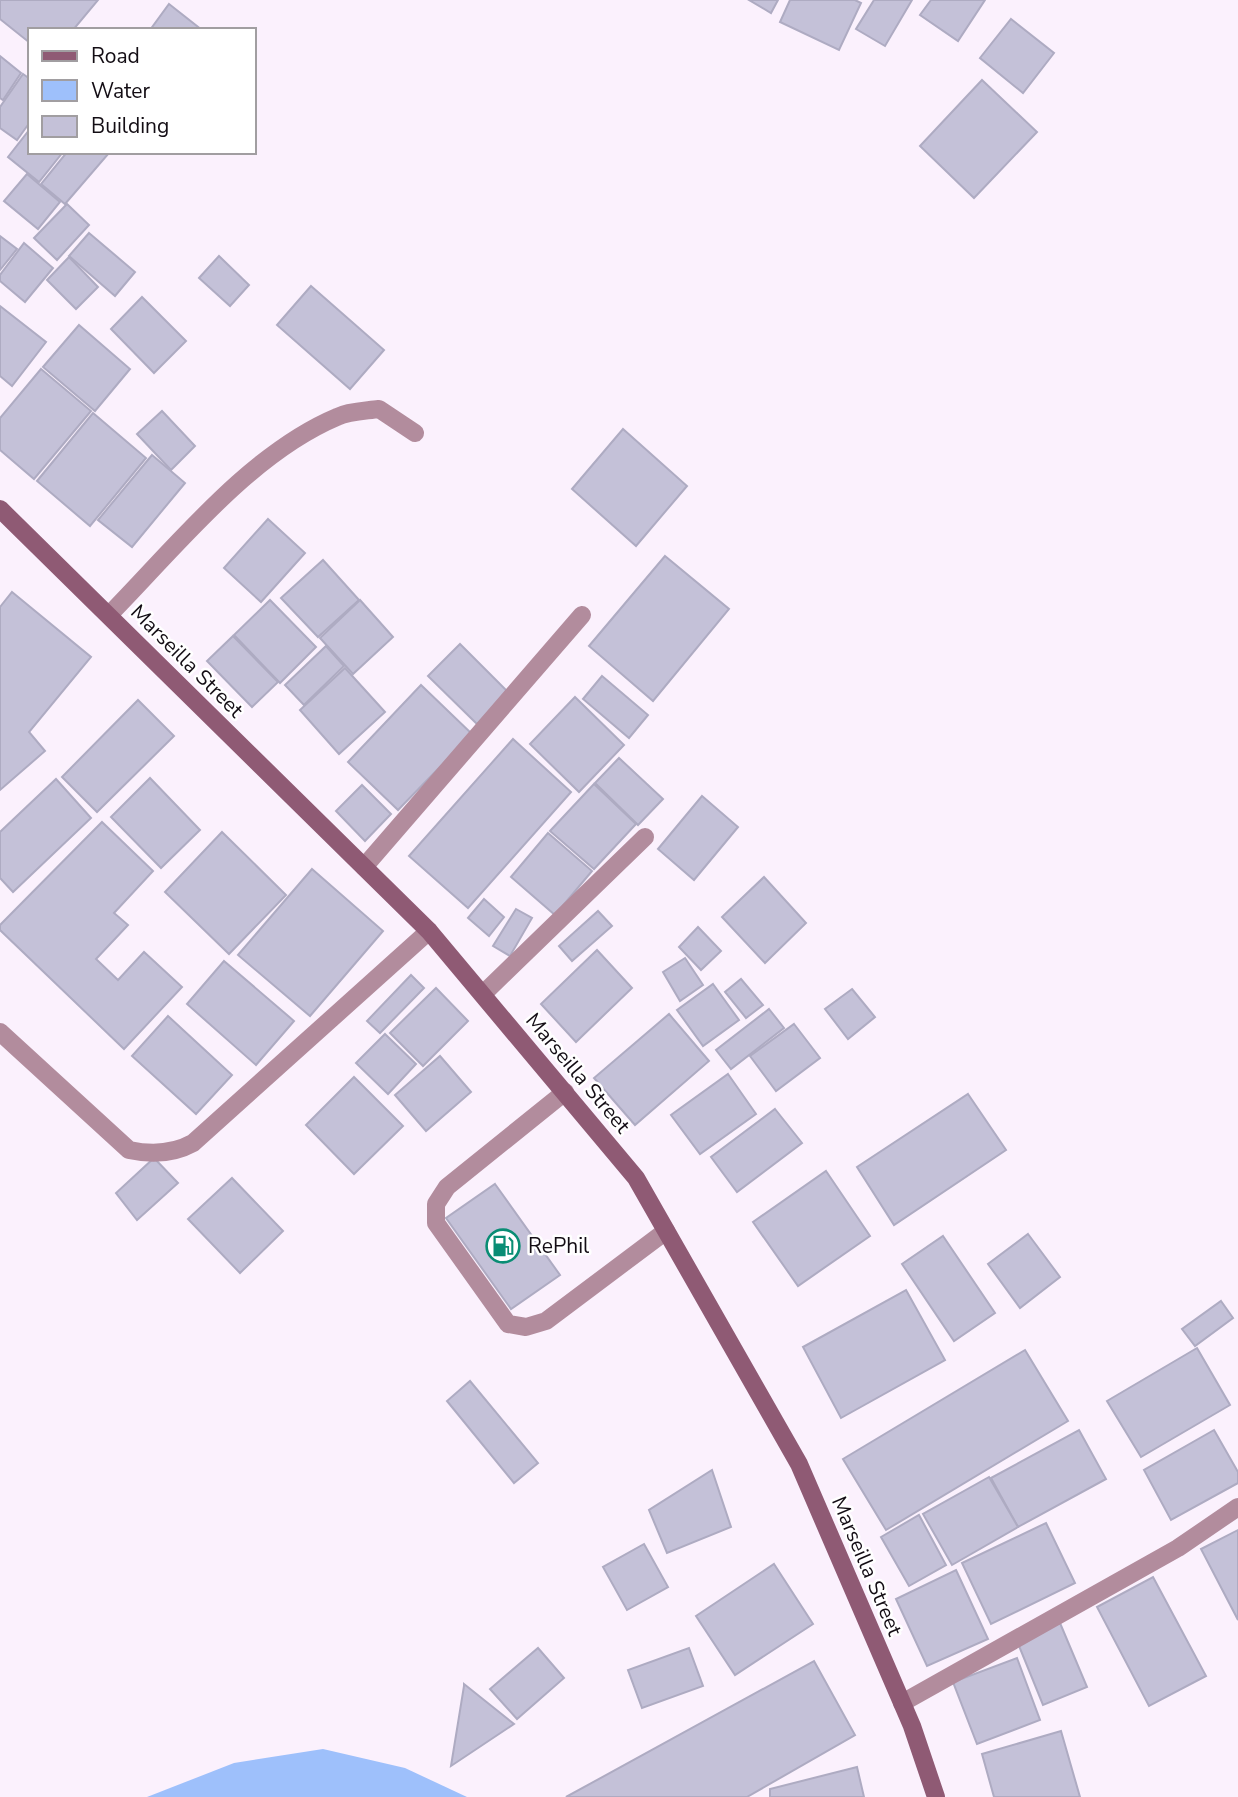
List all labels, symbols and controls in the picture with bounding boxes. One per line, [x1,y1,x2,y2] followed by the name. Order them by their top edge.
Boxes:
[28,28,256,154] legend
[91,42,140,70] text: Road
[91,77,150,105] text: Water
[91,112,169,140] text: Building
[124,598,250,724] street label: Marseilla Street
[519,1007,637,1140] street label: Marseilla Street
[484,1227,522,1265] fuel station icon: RePhil
[528,1232,590,1260] place label: RePhil
[825,1492,909,1641] street label: Marseilla Street

